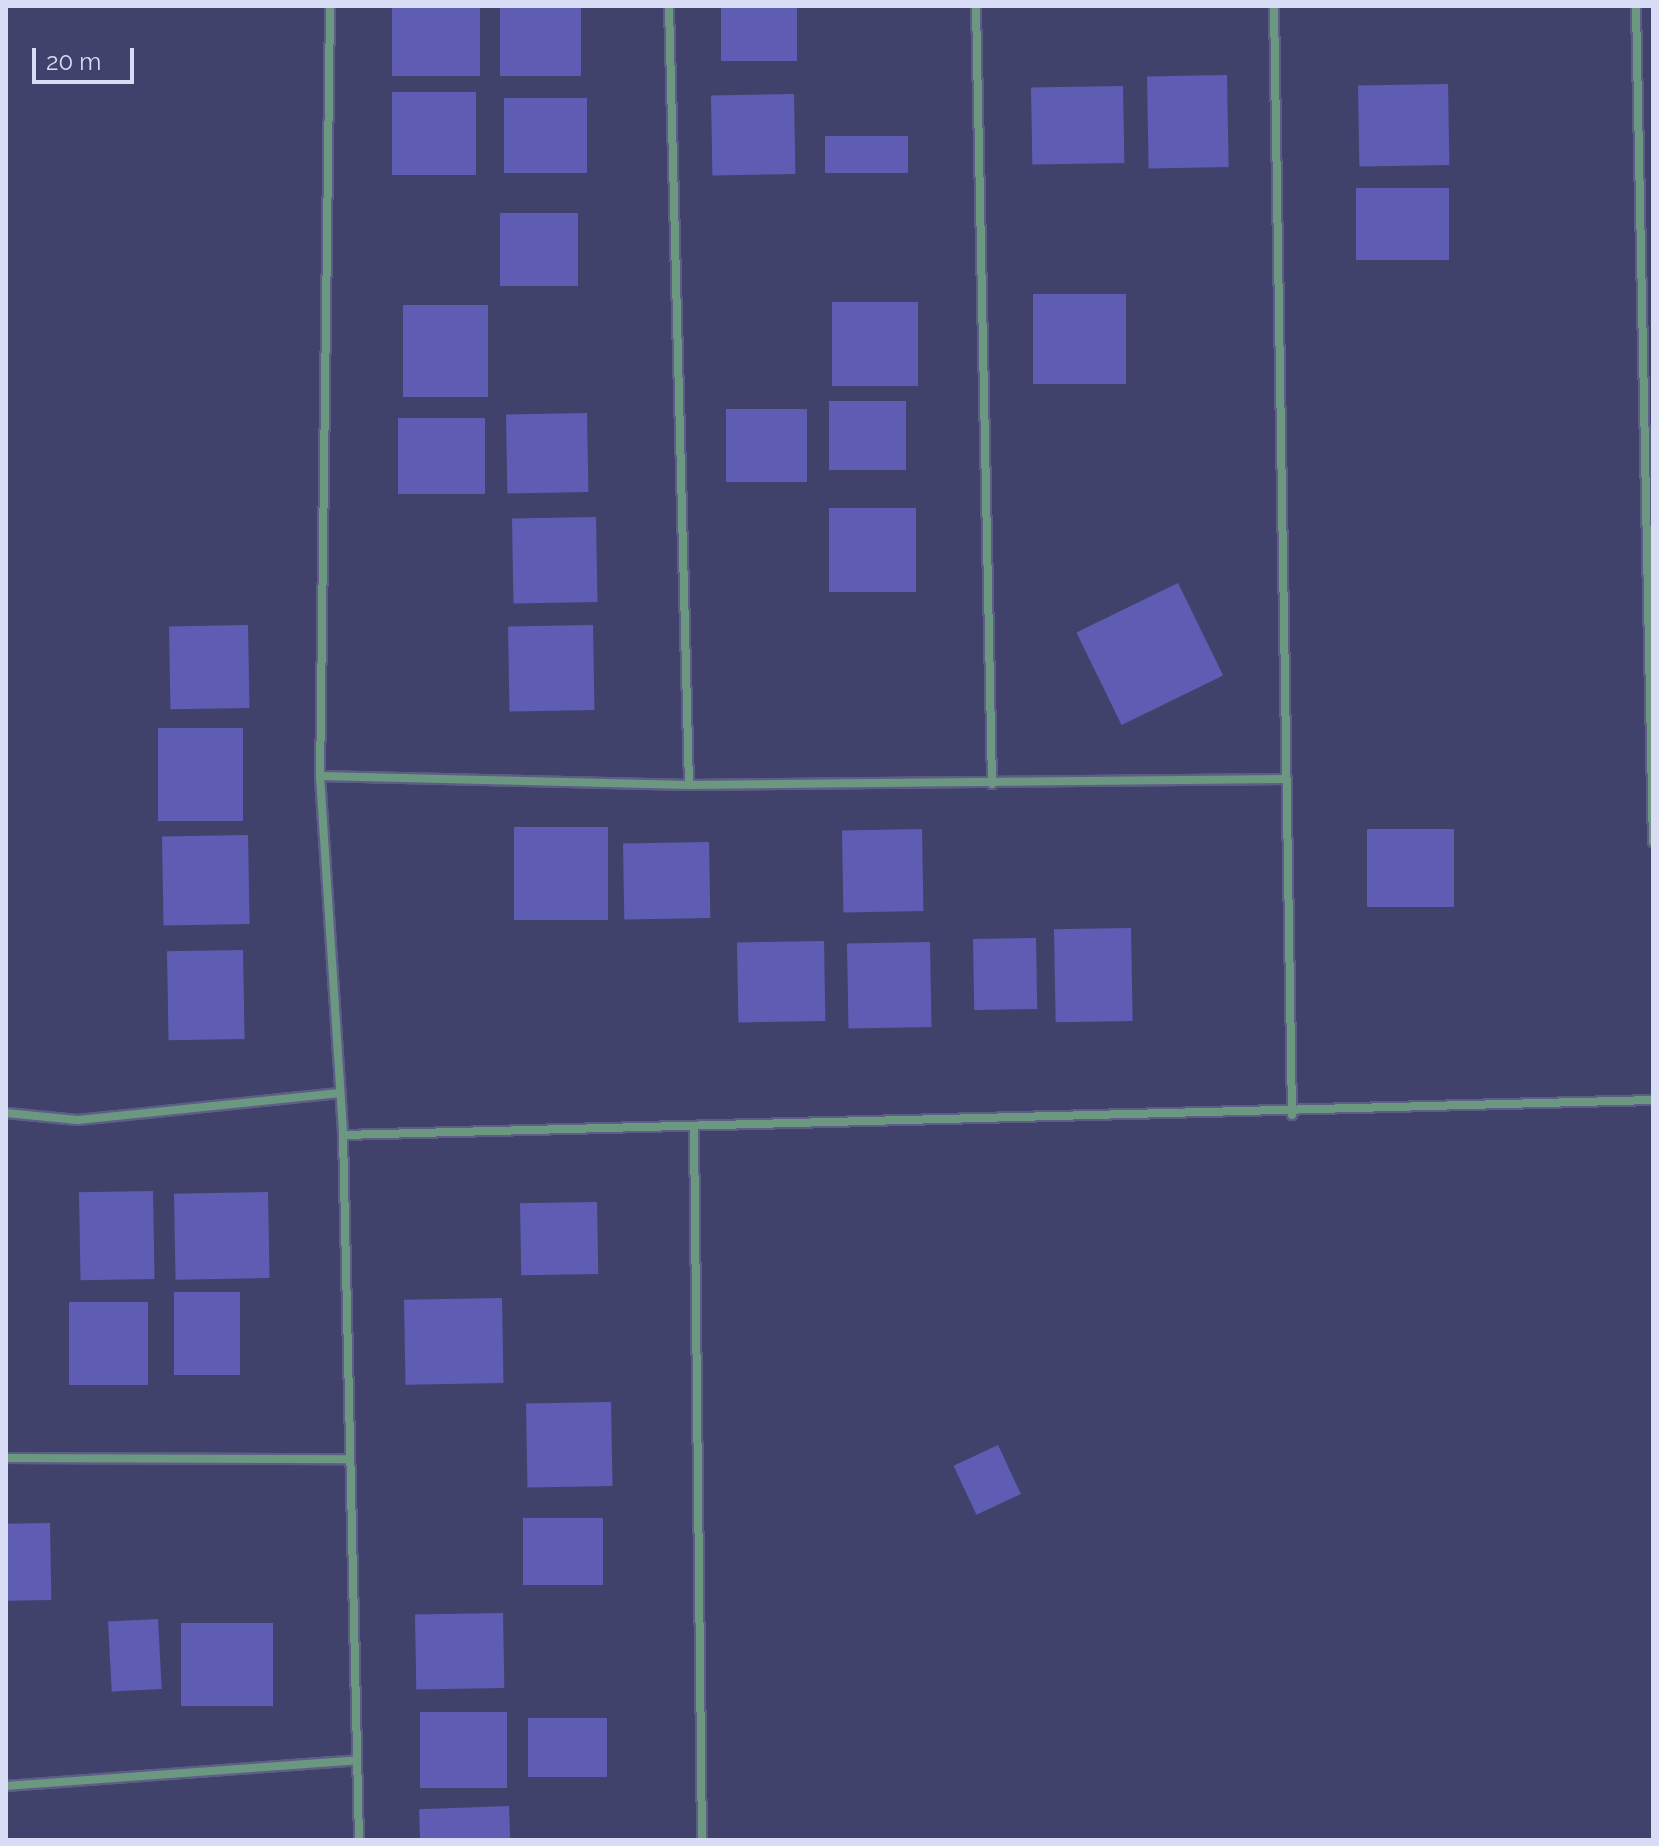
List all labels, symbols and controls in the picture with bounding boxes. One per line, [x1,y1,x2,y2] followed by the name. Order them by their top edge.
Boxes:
[36,32,138,82] scale bar
[46,47,101,76] text: 20 m

